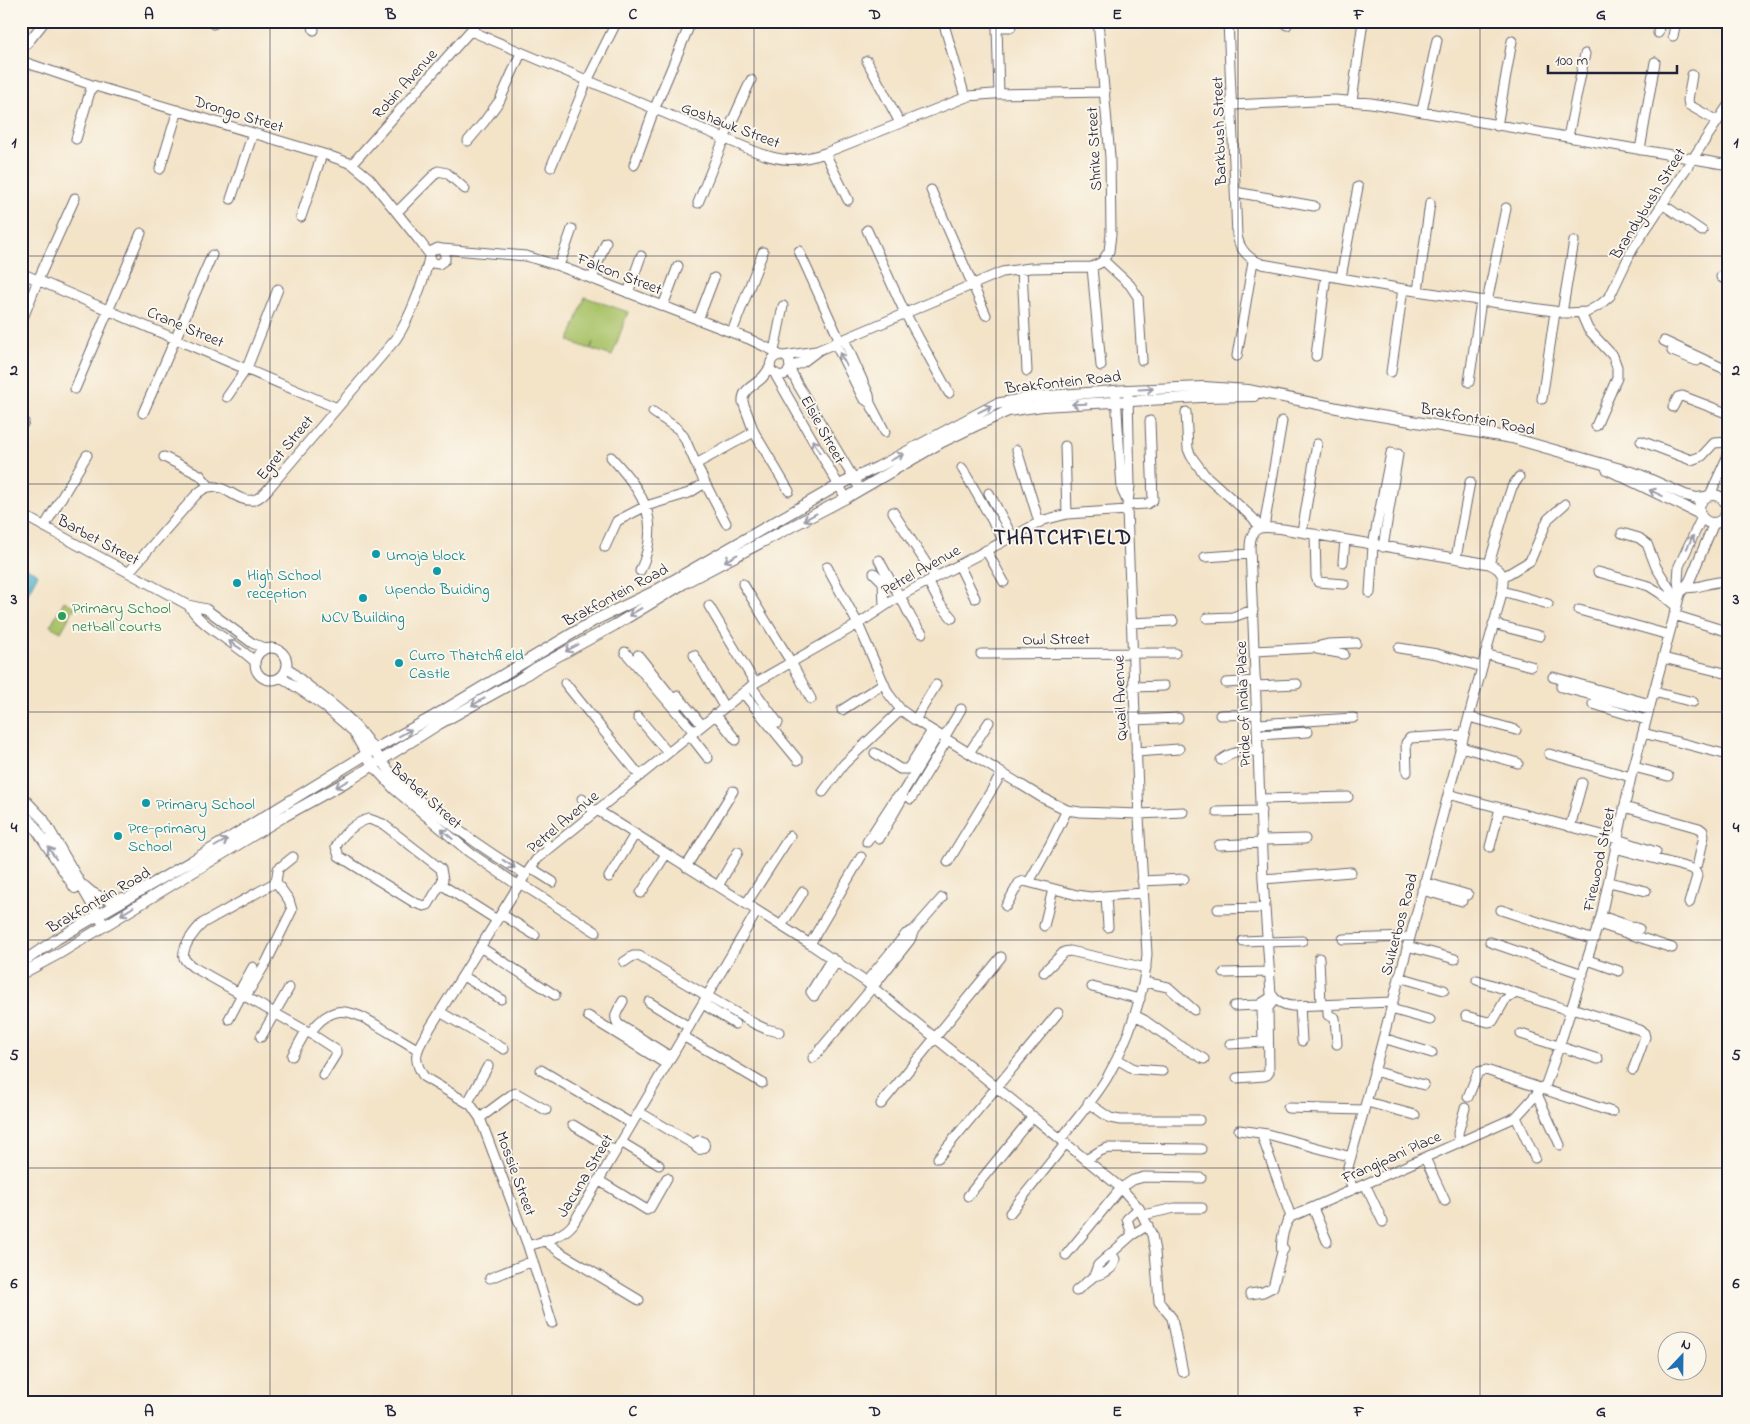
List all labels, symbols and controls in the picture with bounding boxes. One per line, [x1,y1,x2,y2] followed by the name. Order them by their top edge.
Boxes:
[144,3,154,27] text: A
[385,3,397,27] text: B
[629,3,638,27] text: C
[868,3,881,27] text: D
[1112,3,1122,27] text: E
[1353,3,1365,27] text: F
[1596,3,1606,27] text: G
[1548,42,1676,74] scale bar
[367,43,444,125] street label: Robin Avenue
[1555,50,1588,72] text: 100 m
[1206,75,1234,187] street label: Barkbush Street
[190,90,287,140] street label: Drongo Street
[677,96,784,156] street label: Goshawk Street
[1081,106,1109,192] street label: Shrike Street
[11,131,17,155] text: 1
[1733,131,1739,155] text: 1
[1604,143,1693,265] street label: Brandybush Street
[572,247,666,302] street label: Falcon Street
[143,301,228,355] street label: Crane Street
[838,351,848,366] one-way arrow
[9,359,18,383] text: 2
[1731,359,1740,383] text: 2
[1003,365,1122,401] street label: Brakfontein Road
[1137,384,1153,394] one-way arrow
[794,391,851,469] street label: Elsie Street
[1417,397,1537,443] street label: Brakfontein Road
[1071,399,1087,408] one-way arrow
[977,404,992,413] one-way arrow
[251,410,320,486] street label: Egret Street
[811,439,821,454] one-way arrow
[890,452,905,462] one-way arrow
[1649,488,1664,497] one-way arrow
[52,509,144,573] street label: Barbet Street
[803,512,817,522] one-way arrow
[994,524,1132,554] district label: THATCHFIELD
[1686,534,1696,549] one-way arrow
[877,539,966,602] street label: Petrel Avenue
[386,544,466,568] place label: Umoja block
[370,548,382,560] marker: Umoja block
[723,553,738,563] one-way arrow
[558,558,673,634] street label: Brakfontein Road
[247,564,321,606] place label: High School reception
[431,565,443,577] marker: Upendo Buiding
[231,577,243,589] marker: High School reception
[385,578,489,602] place label: Upendo Buiding
[10,588,18,612] text: 3
[1732,588,1740,612] text: 3
[357,592,369,604] marker: NCV Building
[72,597,171,639] place label: Primary School netball courts
[321,606,405,630] place label: NCV Building
[629,608,643,618] one-way arrow
[56,610,68,622] marker: Primary School netball courts
[1022,627,1091,653] street label: Owl Street
[228,640,242,650] one-way arrow
[1230,640,1258,767] street label: Pride of India Place
[409,644,524,686] place label: Curro Thatchfield Castle
[565,644,580,653] one-way arrow
[1107,654,1134,741] street label: Quail Avenue
[393,657,405,669] marker: Curro Thatchfield Castle
[471,697,486,707] one-way arrow
[397,727,411,737] one-way arrow
[384,757,467,836] street label: Barbet Street
[334,779,349,789] one-way arrow
[522,785,605,860] street label: Petrel Avenue
[156,793,255,817] place label: Primary School
[140,797,152,809] marker: Primary School
[1577,805,1623,915] street label: Firewood Street
[10,816,18,840] text: 4
[1732,816,1740,840] text: 4
[128,817,206,859] place label: Pre-primary School
[441,828,454,840] one-way arrow
[112,830,124,842] marker: Pre-primary School
[213,837,227,847] one-way arrow
[46,846,56,860] one-way arrow
[502,859,516,870] one-way arrow
[42,861,155,941] street label: Brakfontein Road
[1375,871,1425,978] street label: Suikerbos Road
[120,907,134,917] one-way arrow
[9,1044,19,1068] text: 5
[1731,1044,1741,1068] text: 5
[1337,1125,1446,1191] street label: Frangipani Place
[489,1128,542,1220] street label: Mossie Street
[551,1129,620,1222] street label: Jacuna Street
[9,1272,18,1296] text: 6
[1731,1272,1740,1296] text: 6
[1658,1332,1708,1382] north arrow
[1678,1334,1695,1357] text: N
[144,1400,154,1424] text: A
[385,1400,397,1424] text: B
[629,1400,638,1424] text: C
[868,1400,881,1424] text: D
[1112,1400,1122,1424] text: E
[1353,1400,1365,1424] text: F
[1596,1400,1606,1424] text: G

